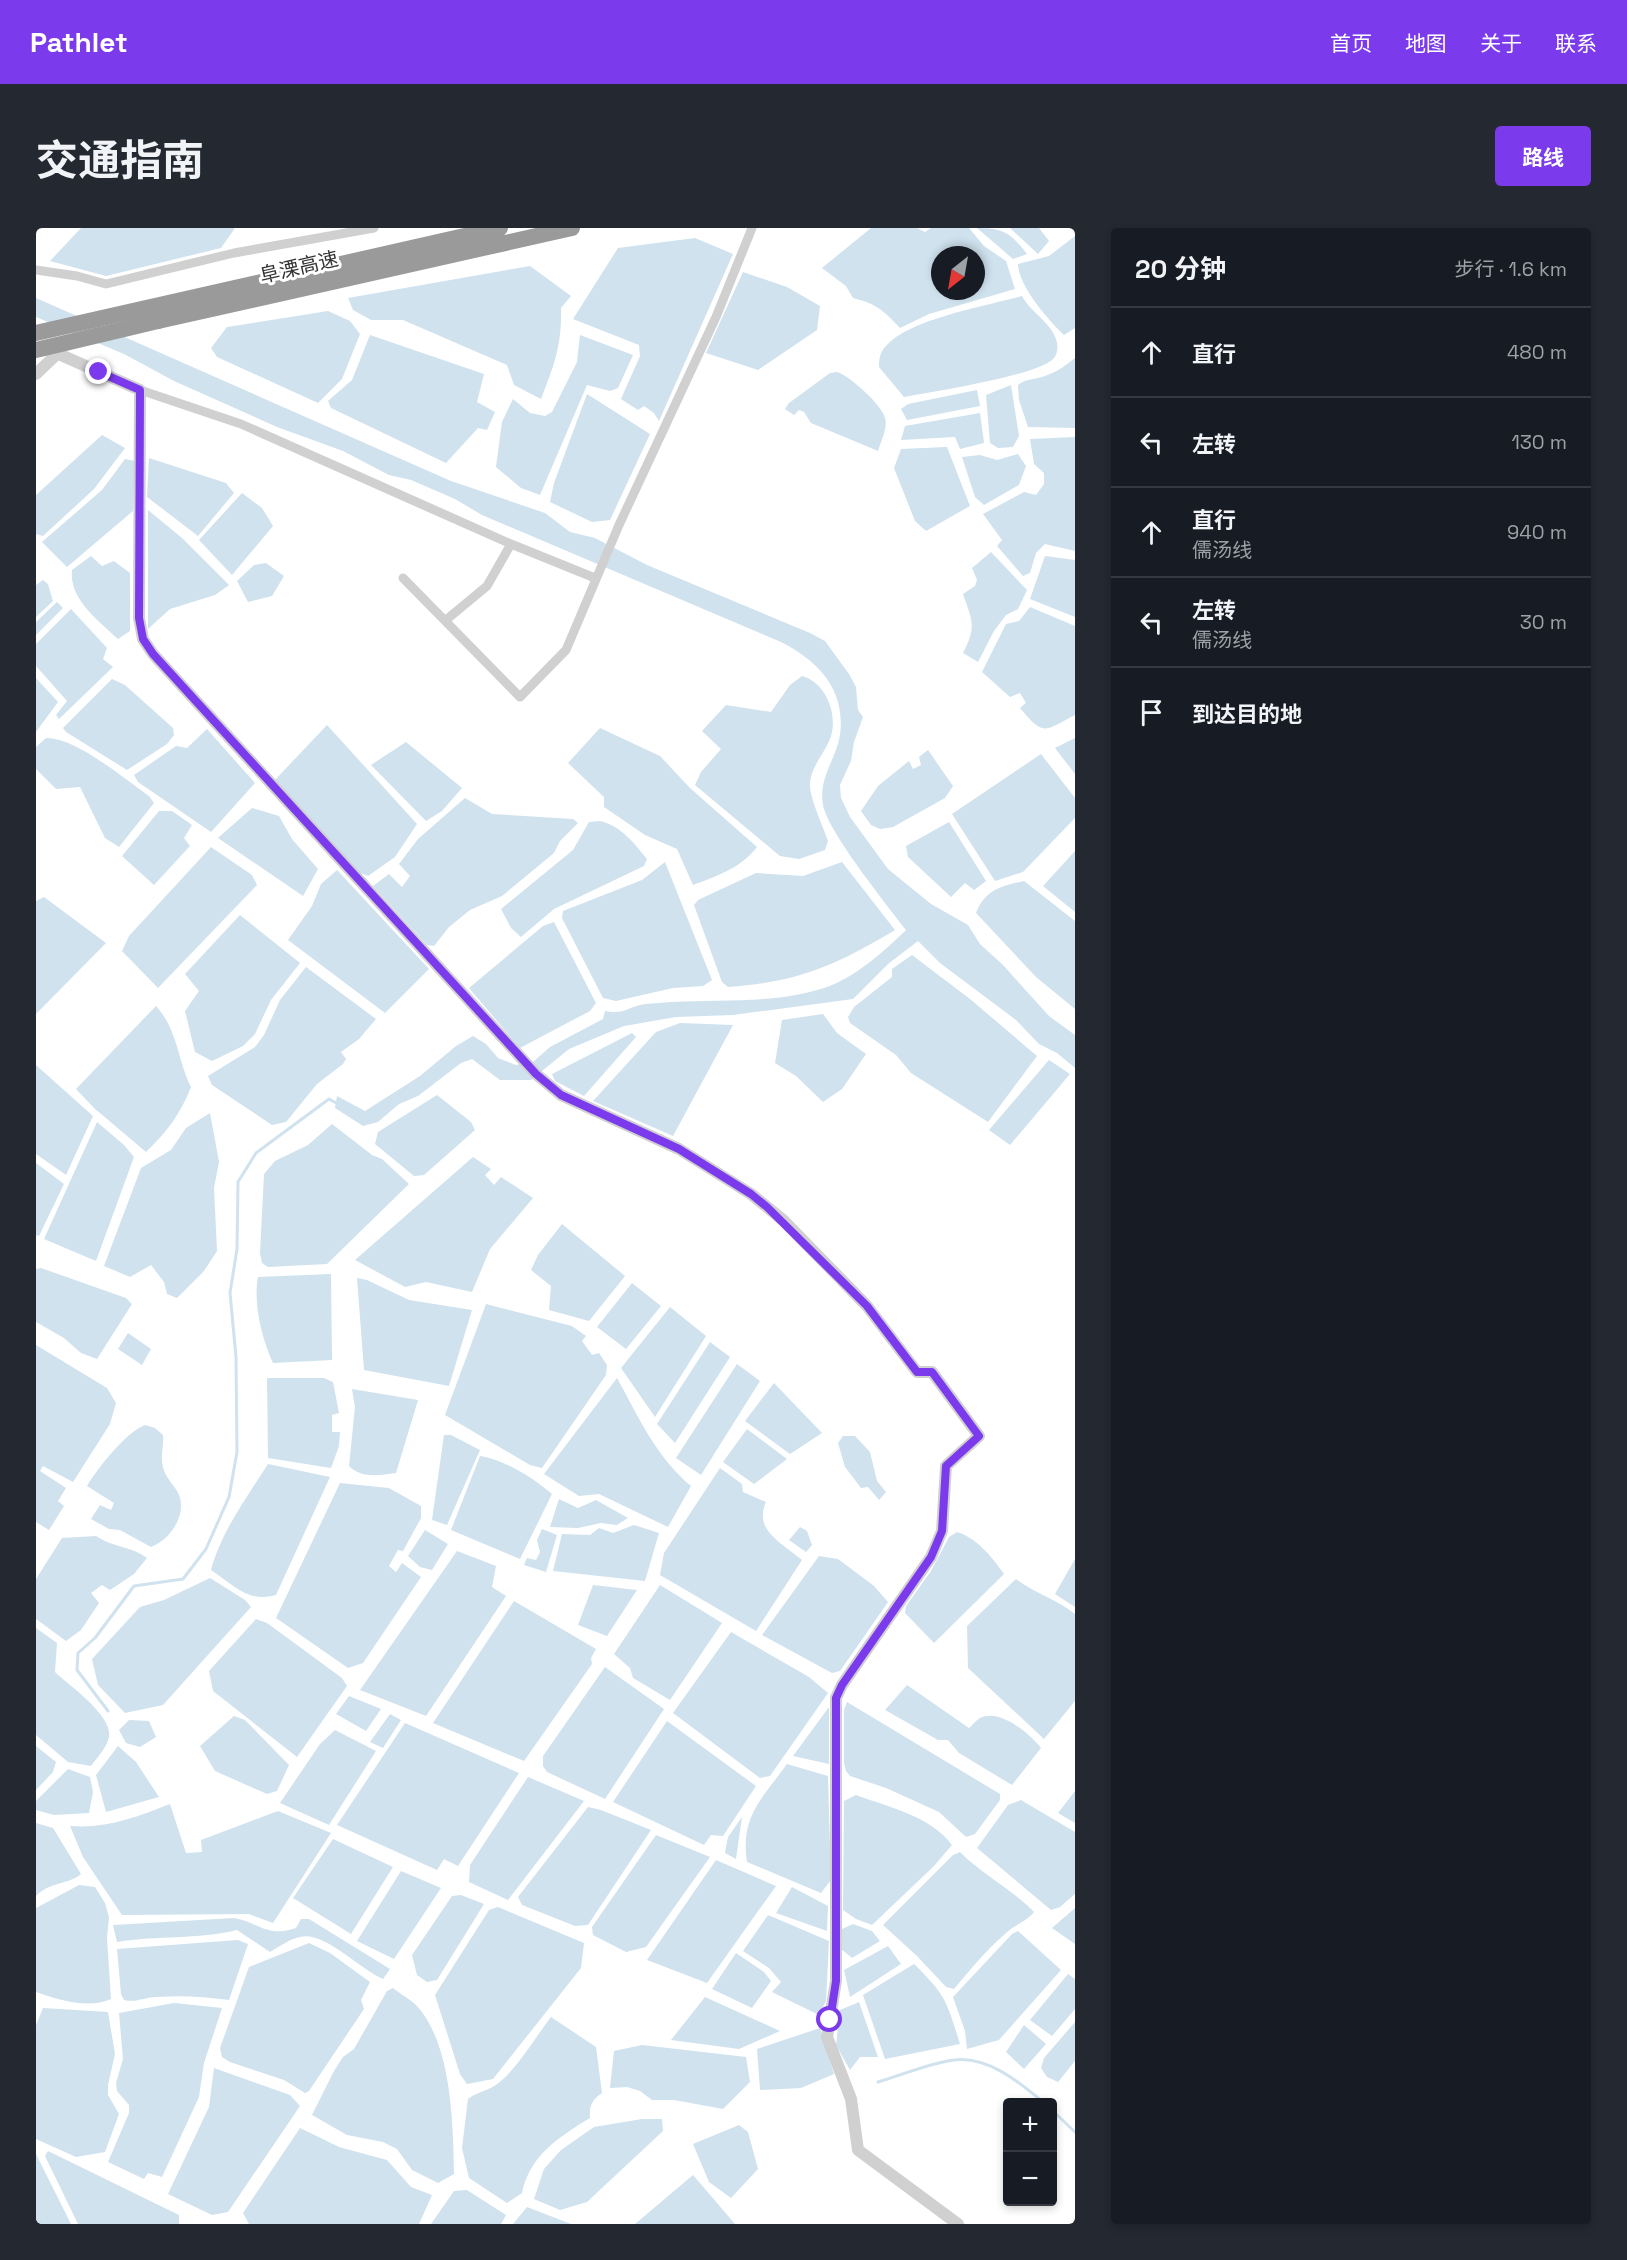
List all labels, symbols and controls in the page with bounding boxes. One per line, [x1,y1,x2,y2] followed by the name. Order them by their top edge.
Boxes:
[30,24,128,60] text: Pathlet
[1330,30,1372,57] text: 首页
[1405,30,1447,57] text: 地图
[1480,30,1522,57] text: 关于
[1555,30,1597,57] text: 联系
[1495,126,1591,186] button: 路线
[36,134,204,187] text: 交通指南
[257,245,341,289] street label: 阜溧高速
[931,246,985,300] north arrow
[1135,252,1226,286] text: 20 分钟
[1454,256,1567,282] text: 步行 · 1.6 km
[1135,336,1168,369] icon: ahead
[1507,339,1567,365] text: 480 m
[1192,340,1236,368] text: 直行
[85,358,111,384] route end
[1135,426,1168,459] icon: left
[1511,429,1567,455] text: 130 m
[1192,430,1236,458] text: 左转
[1192,506,1236,534] text: 直行
[1135,516,1168,549] icon: ahead
[1507,519,1567,545] text: 940 m
[1192,537,1252,563] text: 儒汤线
[1192,596,1236,624] text: 左转
[1135,606,1168,639] icon: left
[1520,609,1567,635] text: 30 m
[1192,627,1252,653] text: 儒汤线
[1135,696,1168,729] icon: arrive
[1192,700,1302,728] text: 到达目的地
[816,2006,842,2032] route start
[1003,2098,1057,2206] map controls
[1003,2098,1057,2152] button: +
[1003,2152,1057,2206] button: −

